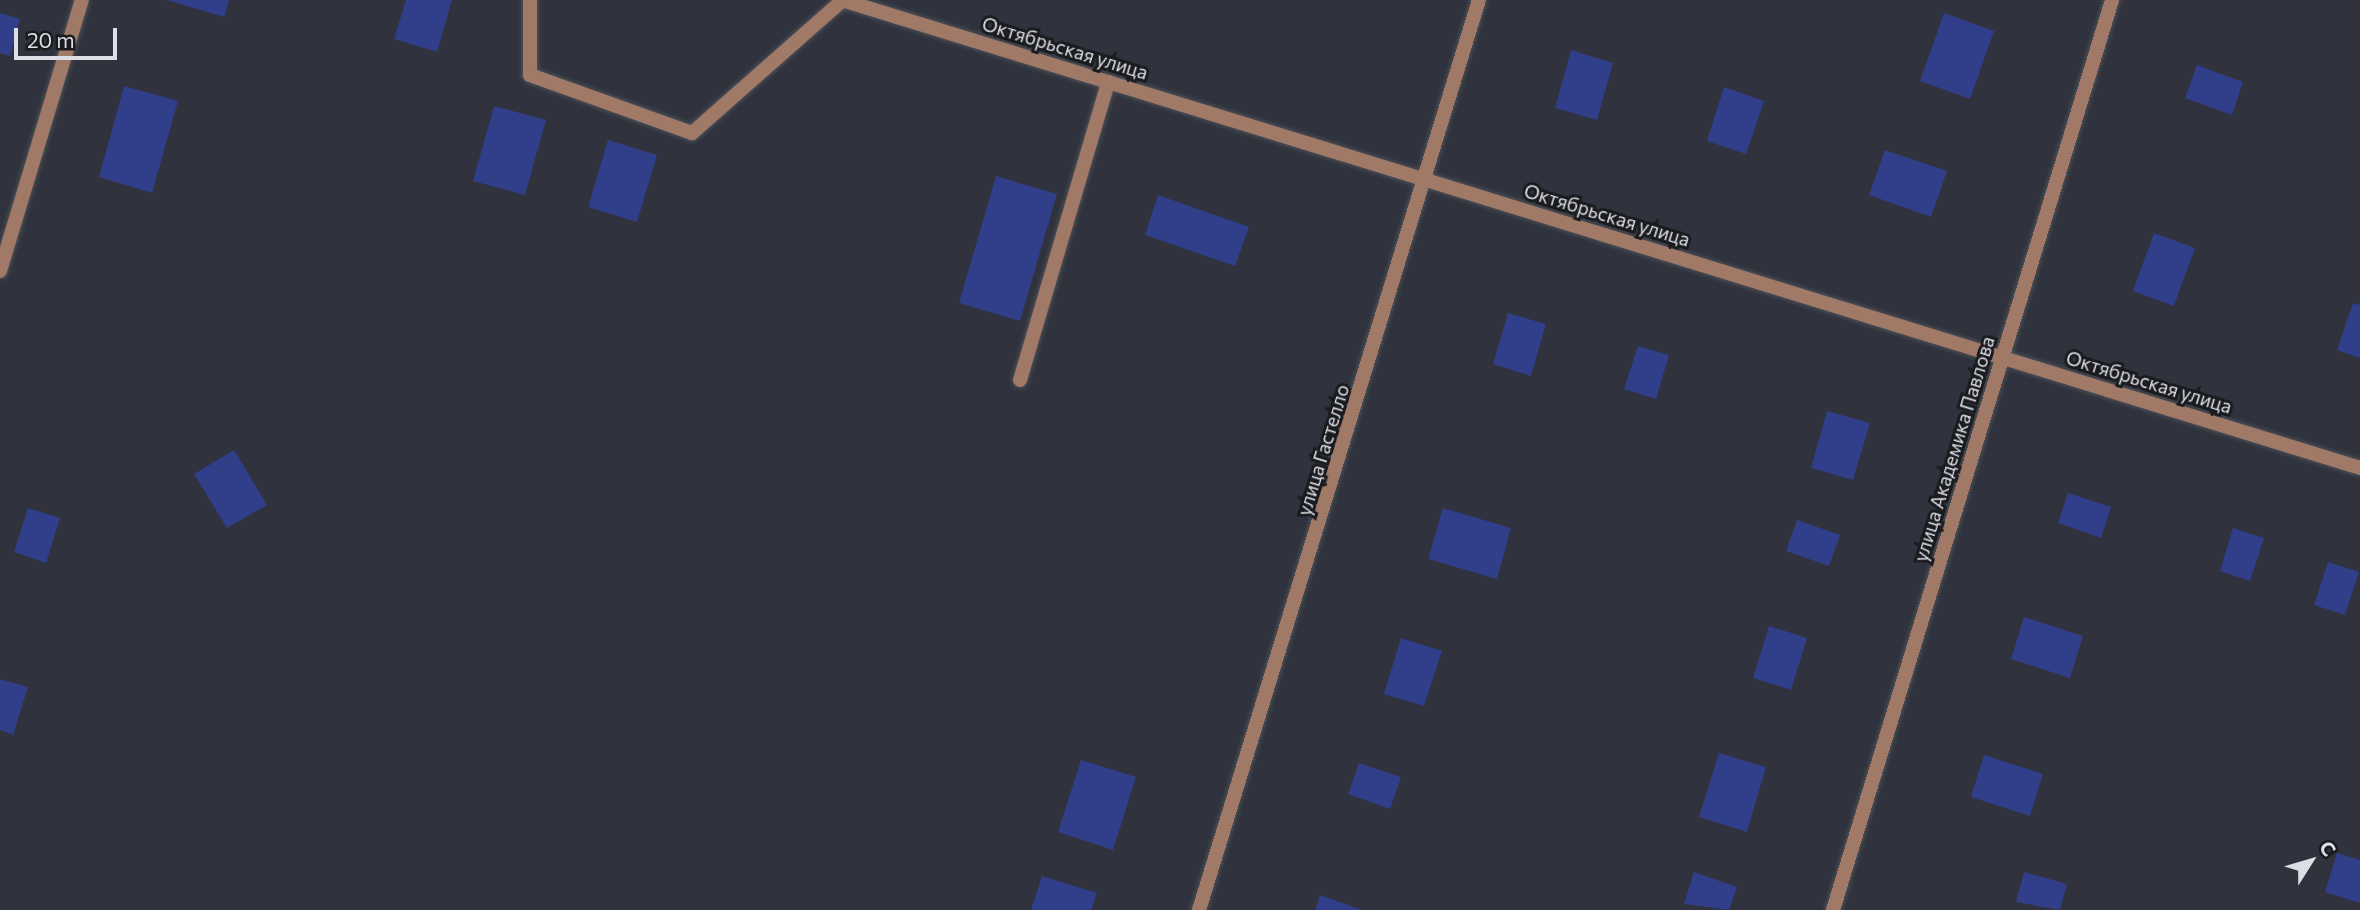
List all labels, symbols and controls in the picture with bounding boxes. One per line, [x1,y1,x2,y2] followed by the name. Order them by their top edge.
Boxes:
[979,12,1151,84] street label: Октябрьская улица
[18,14,121,58] scale bar
[27,27,75,52] text: 20 m
[1521,179,1693,251] street label: Октябрьская улица
[1909,334,1999,564] street label: улица Академика Павлова
[2063,346,2235,418] street label: Октябрьская улица
[1292,382,1354,518] street label: улица Гастелло
[2276,826,2346,896] north arrow
[2315,836,2341,860] text: С

